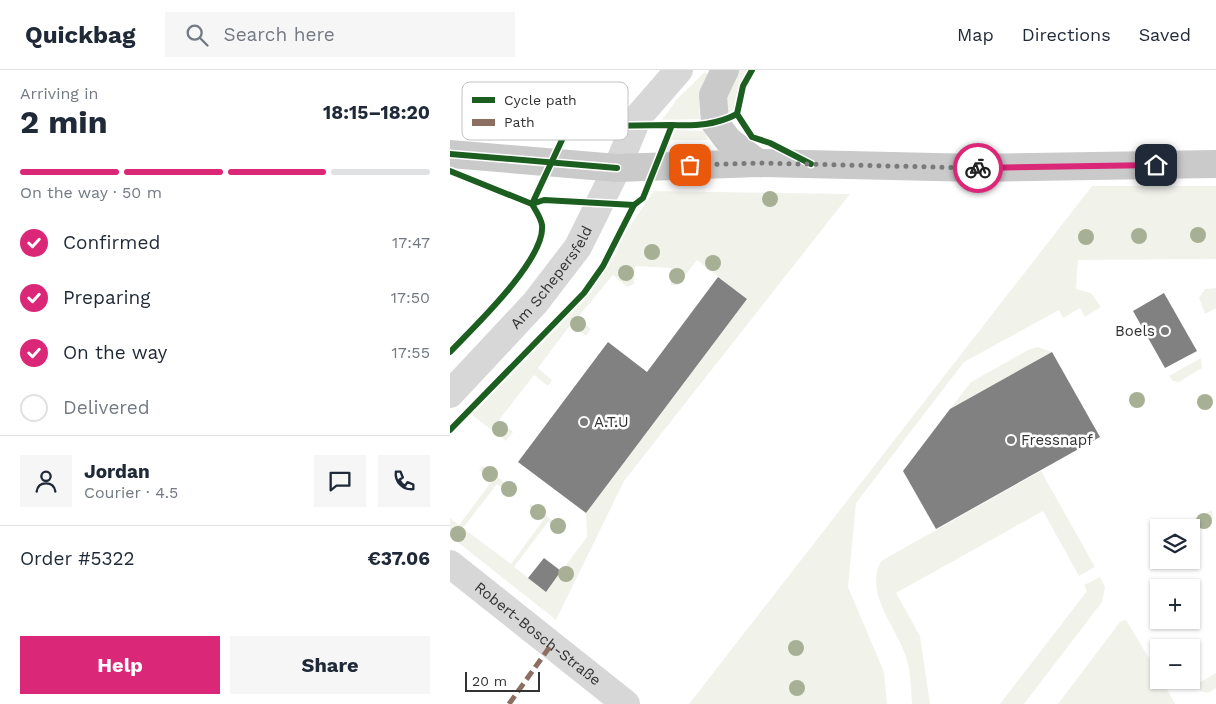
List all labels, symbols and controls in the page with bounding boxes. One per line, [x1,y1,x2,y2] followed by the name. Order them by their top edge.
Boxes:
[165,12,515,57] search box
[25,21,135,49] text: Quickbag
[183,21,211,49] icon: search
[223,23,335,46] text: Search here
[957,24,994,45] text: Map
[1022,24,1111,45] text: Directions
[1139,24,1191,45] text: Saved
[462,82,628,140] legend
[20,84,98,103] text: Arriving in
[504,92,577,108] text: Cycle path
[323,101,430,124] text: 18:15–18:20
[20,103,108,141] text: 2 min
[504,114,535,130] text: Path
[953,143,1003,193] courier
[669,144,711,186] pin
[1135,144,1177,186] pin
[676,151,704,179] icon: bag
[1142,151,1170,179] icon: home
[964,154,992,182] icon: bike
[20,183,162,202] text: On the way · 50 m
[506,223,596,333] street label: Am Schepersfeld
[20,229,48,257] icon: check
[63,231,160,254] text: Confirmed
[392,233,430,252] text: 17:47
[20,284,48,312] icon: check
[63,286,150,309] text: Preparing
[391,288,430,307] text: 17:50
[1115,322,1155,340] place label: Boels
[1159,325,1171,337] marker: Boels
[20,339,48,367] icon: check
[63,341,167,364] text: On the way
[391,343,430,362] text: 17:55
[63,396,150,419] text: Delivered
[594,413,629,431] place label: A.T.U
[578,416,590,428] marker: A.T.U
[1021,431,1093,449] place label: Fressnapf
[1005,434,1017,446] marker: Fressnapf
[20,455,72,507] button: person
[314,455,366,507] button: chat
[378,455,430,507] button: phone
[84,460,150,483] text: Jordan
[84,483,178,502] text: Courier · 4.5
[1150,519,1200,689] map controls
[1150,519,1200,569] button: layers
[20,547,135,570] text: Order #5322
[367,547,430,570] text: €37.06
[471,578,604,689] street label: Robert-Bosch-Straße
[1150,579,1200,629] button: +
[20,636,220,694] button: Help
[230,636,430,694] button: Share
[1150,639,1200,689] button: −
[465,669,540,692] scale bar
[472,673,507,689] text: 20 m

